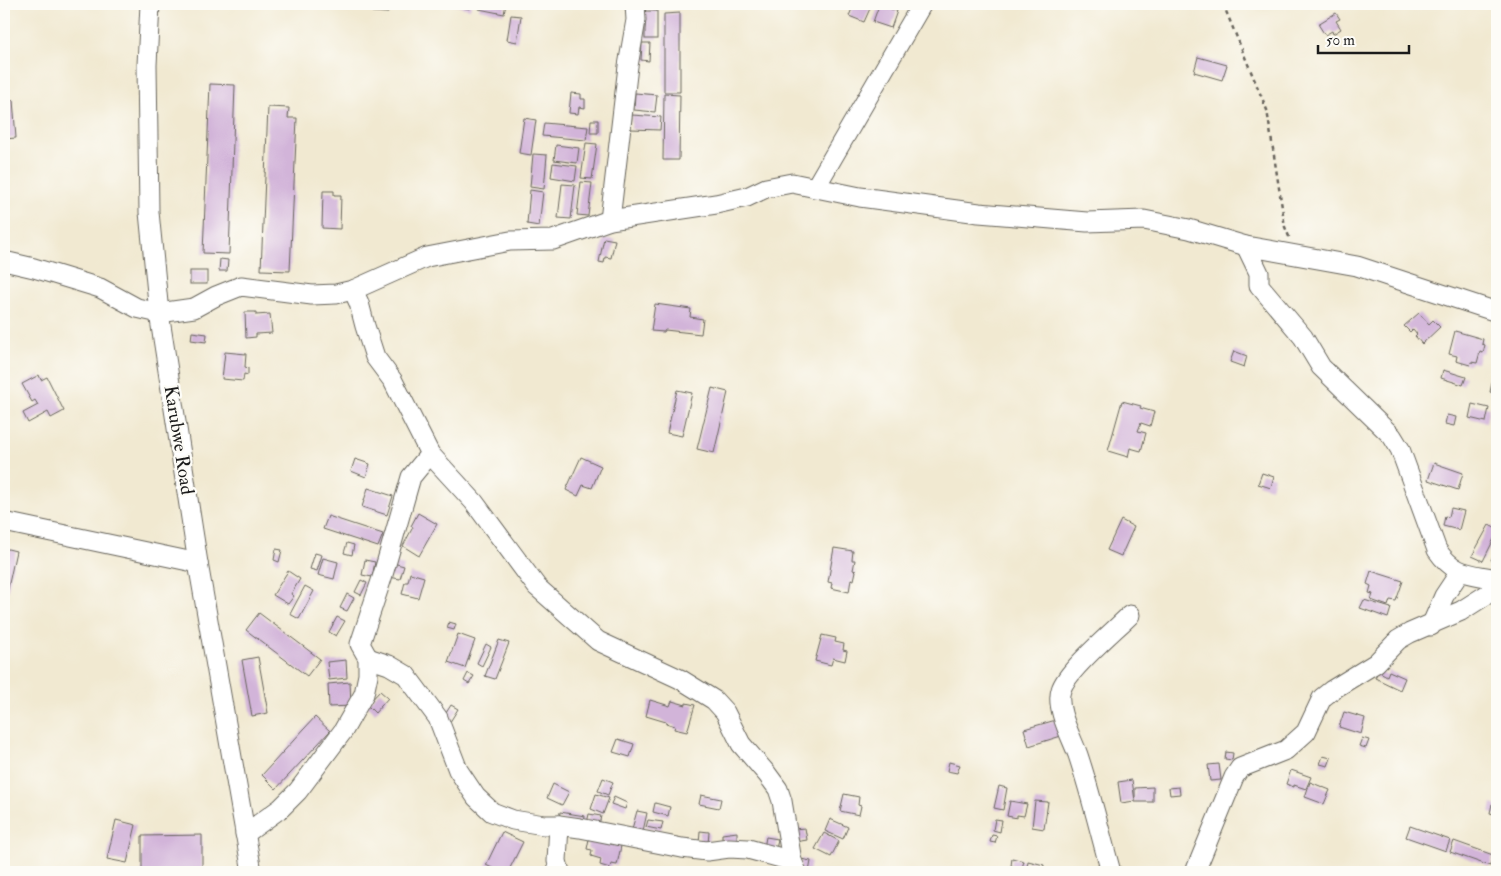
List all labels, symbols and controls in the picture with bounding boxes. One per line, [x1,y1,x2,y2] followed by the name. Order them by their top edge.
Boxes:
[1318,22,1410,54] scale bar
[1326,31,1355,50] text: 50 m
[159,384,200,497] street label: Karubwe Road

